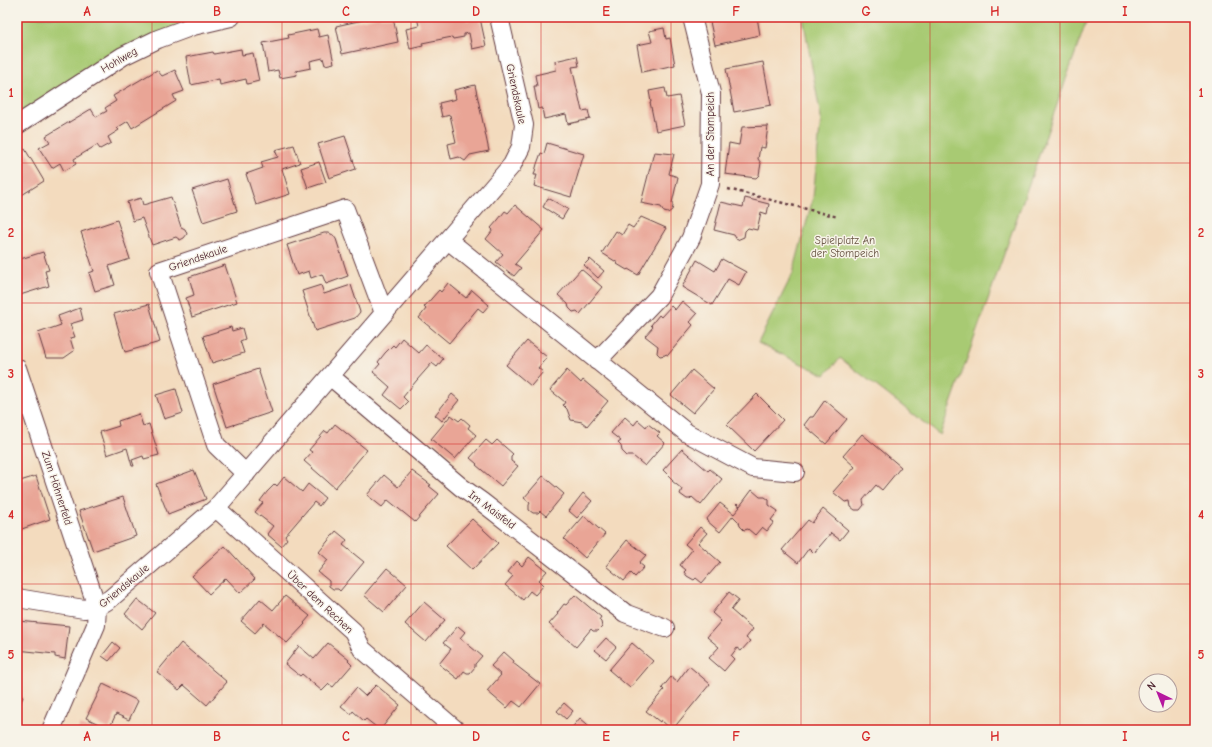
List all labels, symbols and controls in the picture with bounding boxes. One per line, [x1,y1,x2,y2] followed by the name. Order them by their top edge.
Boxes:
[83,4,91,19] text: A
[213,4,221,19] text: B
[342,4,350,19] text: C
[472,4,480,19] text: D
[602,4,610,19] text: E
[732,4,740,19] text: F
[861,4,871,19] text: G
[990,4,1000,19] text: H
[1122,4,1128,19] text: I
[99,44,139,76] street label: Hohlweg
[503,63,529,126] street label: Griendskaule
[8,85,14,100] text: 1
[1198,85,1204,100] text: 1
[704,92,717,176] street label: An der Stompeich
[8,225,14,240] text: 2
[1198,225,1204,240] text: 2
[811,234,879,260] park label: Spielplatz An der Stompeich
[167,242,229,274] street label: Griendskaule
[8,366,14,381] text: 3
[1198,366,1204,381] text: 3
[39,449,75,527] street label: Zum Höhnerfeld
[466,488,518,532] street label: Im Maisfeld
[8,507,14,522] text: 4
[1198,507,1204,522] text: 4
[96,561,152,611] street label: Griendskaule
[284,568,356,636] street label: Über dem Rechen
[8,647,15,662] text: 5
[1198,647,1205,662] text: 5
[1138,673,1178,713] north arrow
[1144,679,1159,693] text: N
[83,729,91,744] text: A
[213,729,221,744] text: B
[342,729,350,744] text: C
[472,729,480,744] text: D
[602,729,610,744] text: E
[732,729,740,744] text: F
[861,729,871,744] text: G
[990,729,1000,744] text: H
[1122,729,1128,744] text: I

